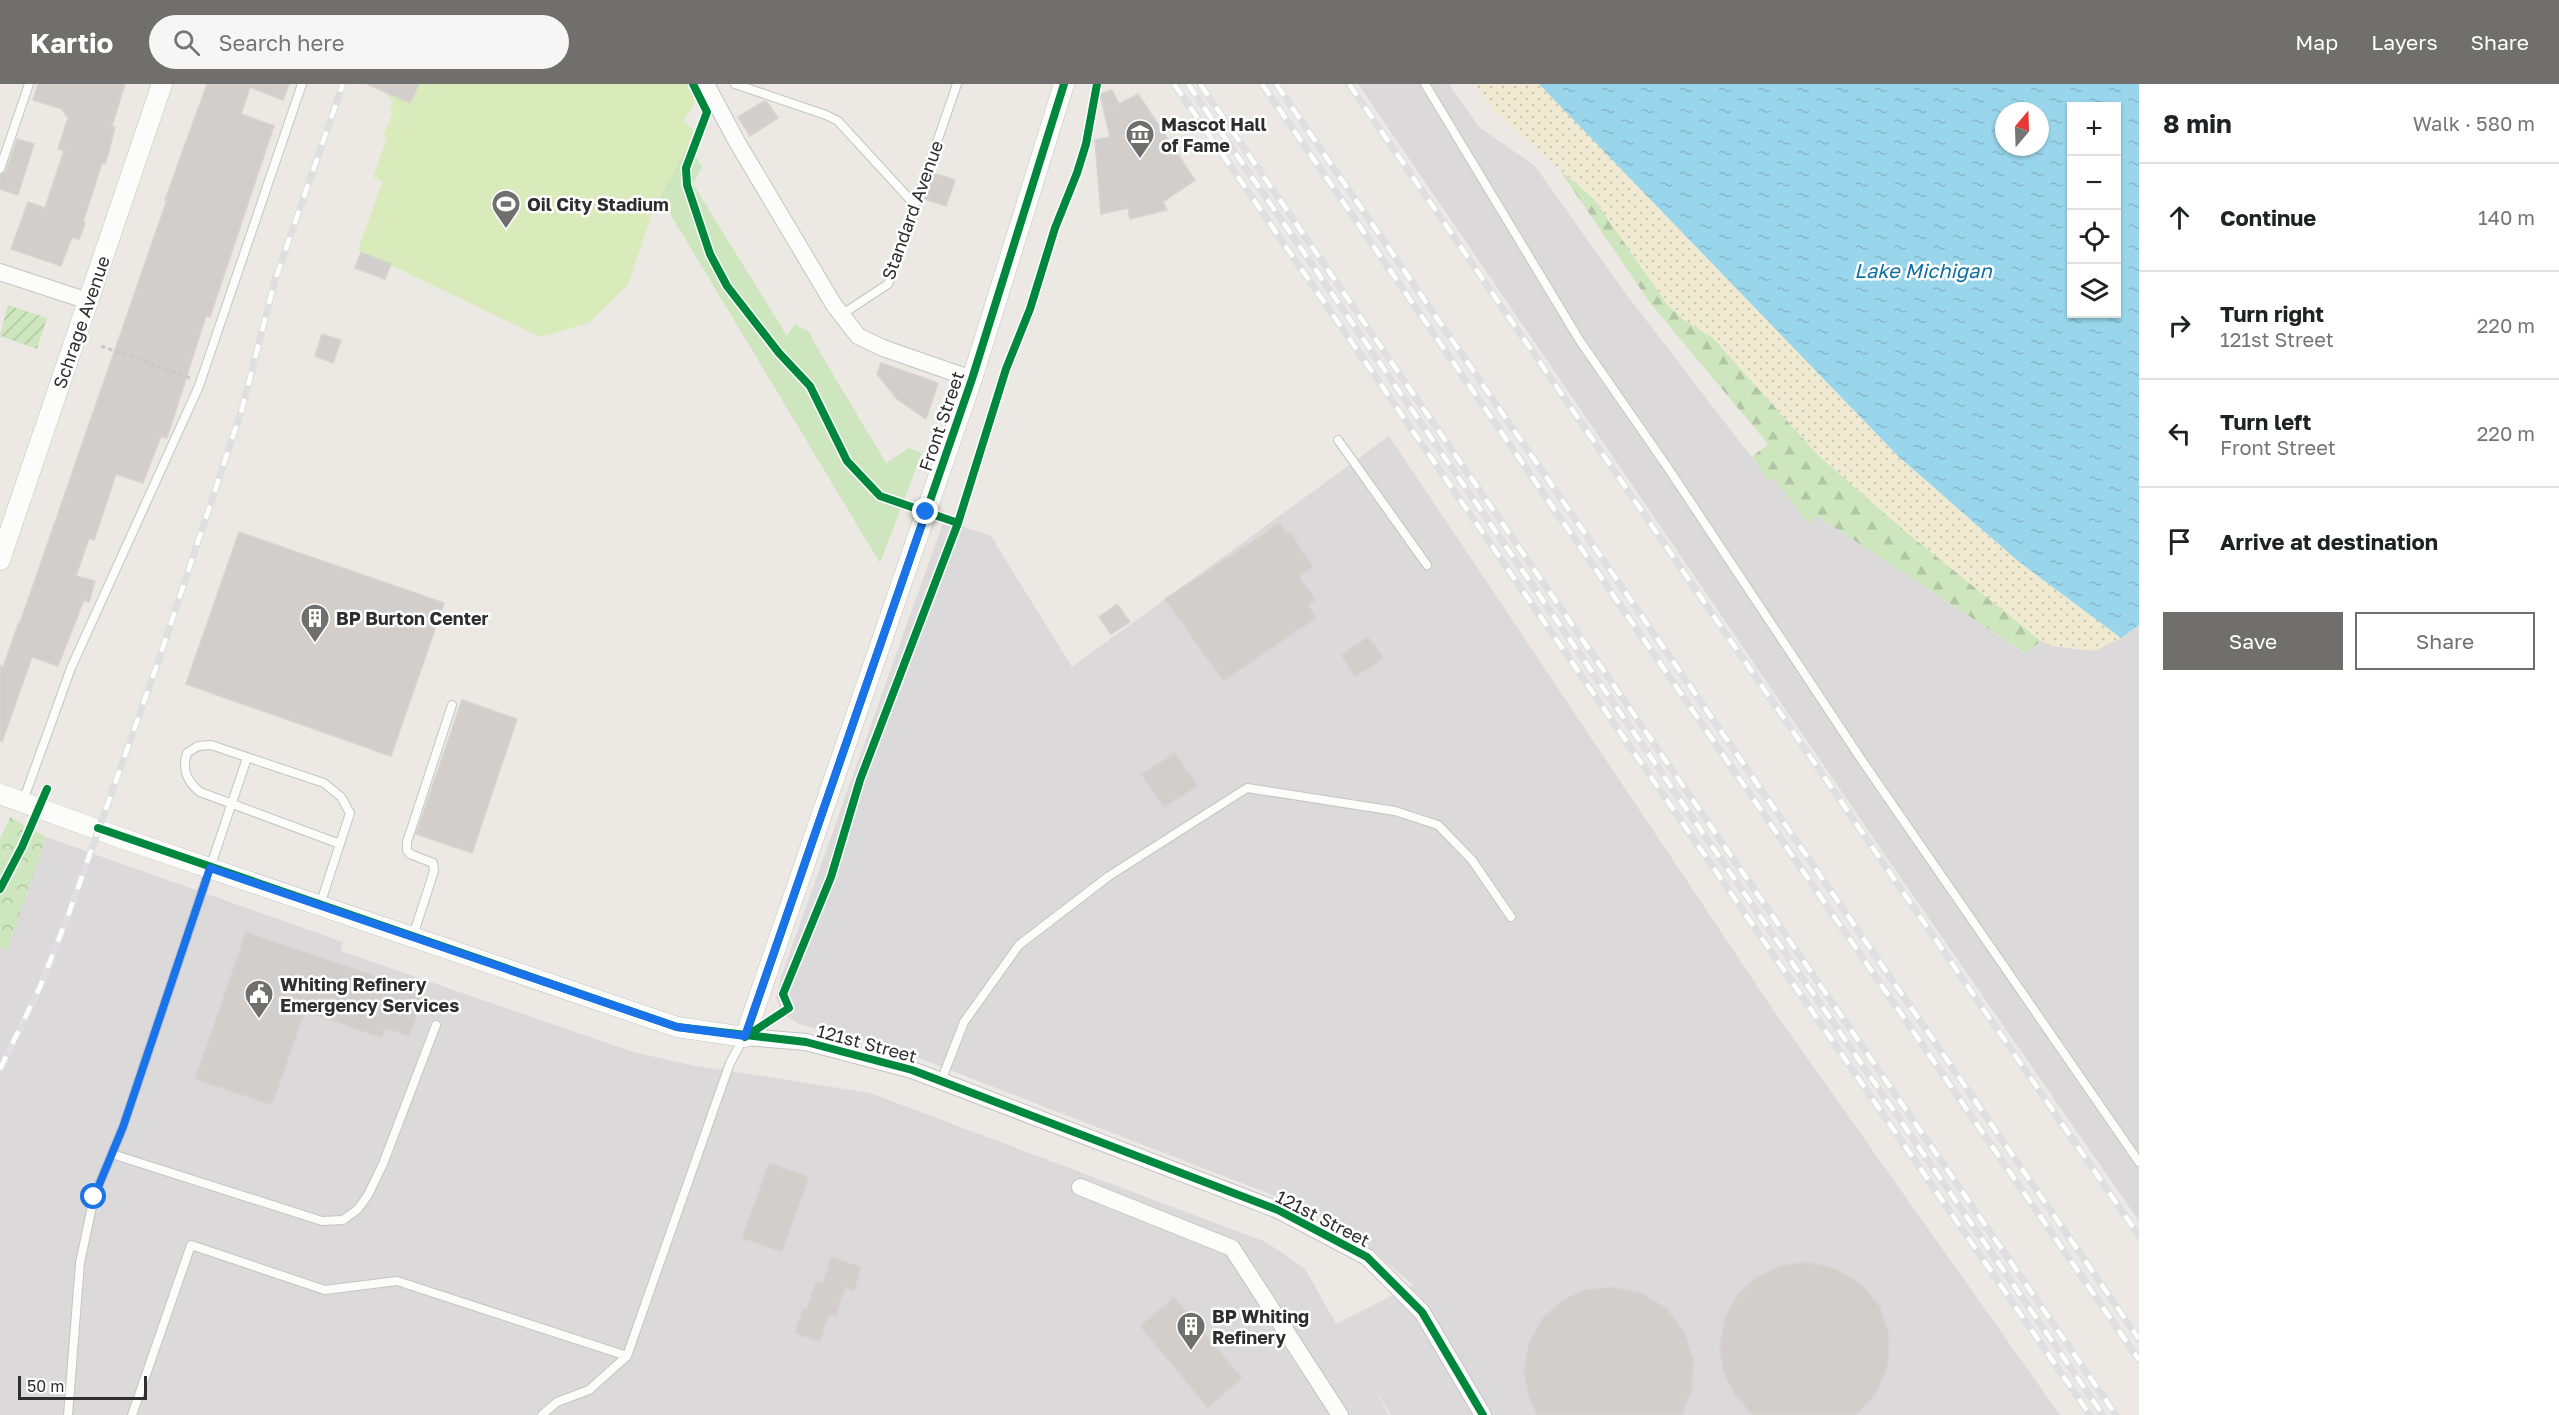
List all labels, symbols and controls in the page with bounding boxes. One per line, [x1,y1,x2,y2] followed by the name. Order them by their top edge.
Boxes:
[149,15,569,69] search box
[30,26,113,59] text: Kartio
[170,26,203,59] icon: search
[218,29,344,56] text: Search here
[2295,29,2338,55] text: Map
[2371,29,2438,55] text: Layers
[2471,29,2529,55] text: Share
[1995,102,2049,156] north arrow
[2067,102,2121,318] map controls
[2067,102,2121,156] button: +
[2163,108,2232,139] text: 8 min
[2413,111,2535,135] text: Walk · 580 m
[1161,113,1266,156] place label: Mascot Hall of Fame
[1124,118,1156,160] museum icon: Mascot Hall of Fame
[877,137,947,283] street label: Standard Avenue
[2067,156,2121,210] button: −
[490,188,522,230] sports icon: Oil City Stadium
[527,193,669,215] place label: Oil City Stadium
[2163,201,2196,234] icon: ahead
[2220,204,2316,231] text: Continue
[2478,205,2535,229] text: 140 m
[2067,210,2121,264] button: locate
[48,253,114,391] street label: Schrage Avenue
[1854,258,1992,283] water label: Lake Michigan
[2067,264,2121,318] button: layers
[2220,300,2324,327] text: Turn right
[2163,309,2196,342] icon: right
[2477,313,2535,337] text: 220 m
[2220,327,2334,351] text: 121st Street
[914,368,968,474] street label: Front Street
[2220,408,2311,435] text: Turn left
[2163,417,2196,450] icon: left
[2477,421,2535,445] text: 220 m
[2220,435,2336,459] text: Front Street
[912,498,938,524] route end
[2163,525,2196,558] icon: arrive
[2220,528,2438,555] text: Arrive at destination
[299,602,331,644] building icon: BP Burton Center
[336,607,489,629] place label: BP Burton Center
[2163,612,2343,670] button: Save
[2355,612,2535,670] button: Share
[280,973,459,1016] place label: Whiting Refinery Emergency Services
[243,978,275,1020] public building icon: Whiting Refinery Emergency Services
[815,1019,919,1067] street label: 121st Street
[80,1183,106,1209] route start
[1272,1185,1374,1251] street label: 121st Street
[1212,1305,1309,1348] place label: BP Whiting Refinery
[1175,1310,1207,1352] building icon: BP Whiting Refinery
[18,1373,147,1400] scale bar
[27,1376,64,1396] text: 50 m

